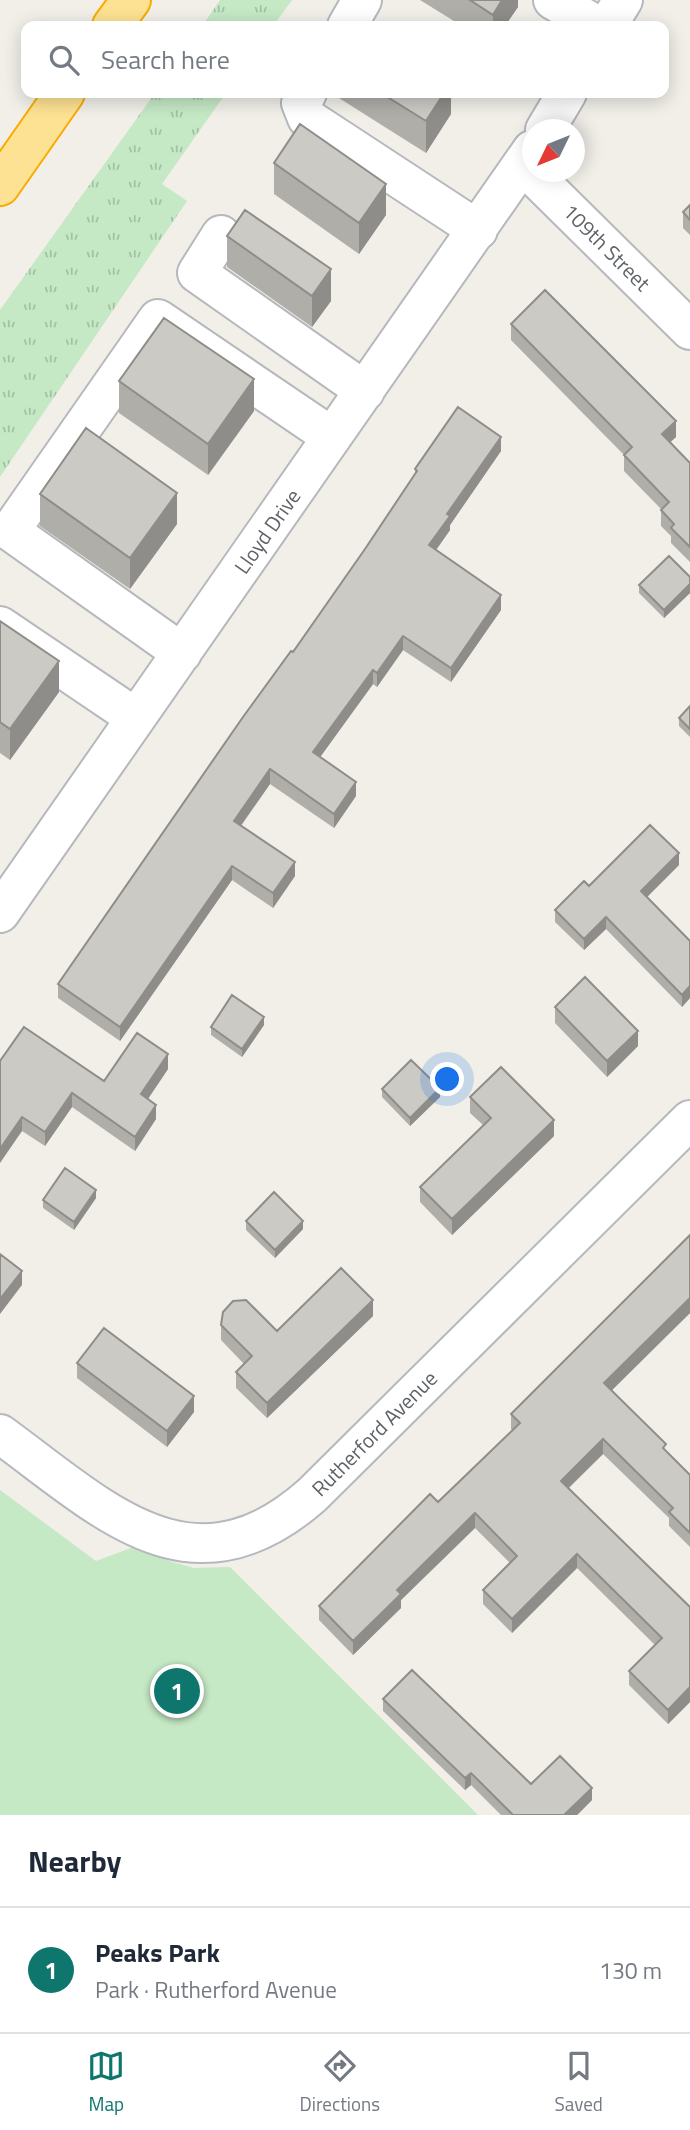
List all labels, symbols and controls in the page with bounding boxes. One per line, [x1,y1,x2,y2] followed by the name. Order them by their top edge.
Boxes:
[21,21,669,98] search box
[101,40,230,79] text: Search here
[45,41,83,79] icon: search
[522,119,585,182] north arrow
[556,196,659,299] street label: 109th Street
[226,482,308,580] street label: Lloyd Drive
[430,1062,464,1096] your location
[304,1363,444,1503] street label: Rutherford Avenue
[154,1665,200,1717] pin: 1
[28,1838,121,1884] text: Nearby
[95,1933,220,1972] text: Peaks Park
[45,1953,57,1988] text: 1
[599,1953,662,1988] text: 130 m
[95,1972,337,2007] text: Park · Rutherford Avenue
[87,2047,125,2118] tab: Map
[300,2047,380,2118] tab: Directions
[554,2047,603,2118] tab: Saved

